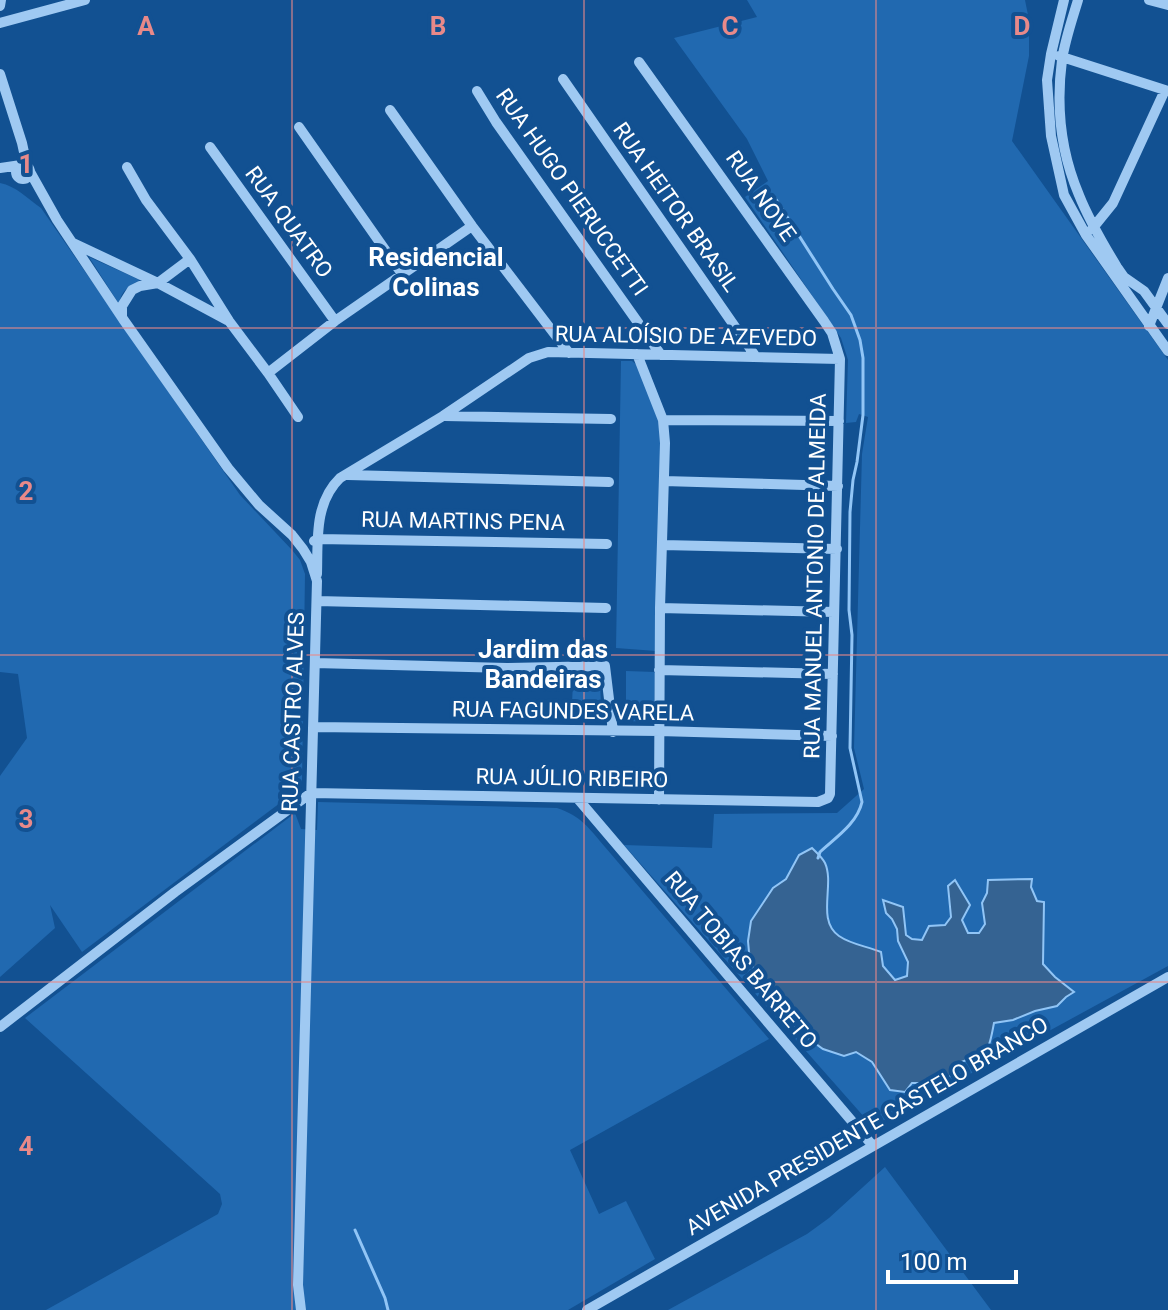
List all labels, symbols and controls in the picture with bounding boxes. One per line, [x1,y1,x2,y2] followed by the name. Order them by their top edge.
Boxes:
[137,11,155,41] text: A
[430,11,446,41] text: B
[721,11,739,41] text: C
[1014,11,1030,41] text: D
[491,84,653,300] street label: RUA HUGO PIERUCCETTI
[608,118,744,297] street label: RUA HEITOR BRASIL
[721,146,801,246] street label: RUA NOVE
[19,149,33,179] text: 1
[240,162,338,282] street label: RUA QUATRO
[368,242,504,302] district label: Residencial Colinas
[555,321,817,351] street label: RUA ALOÍSIO DE AZEVEDO
[799,392,831,759] street label: RUA MANUEL ANTONIO DE ALMEIDA
[19,476,33,506] text: 2
[361,507,566,535] street label: RUA MARTINS PENA
[277,611,309,813] street label: RUA CASTRO ALVES
[478,634,608,694] district label: Jardim das Bandeiras
[452,696,695,726] street label: RUA FAGUNDES VARELA
[475,763,669,792] street label: RUA JÚLIO RIBEIRO
[19,804,33,834] text: 3
[660,866,822,1054] street label: RUA TOBIAS BARRETO
[682,1012,1052,1240] street label: AVENIDA PRESIDENTE CASTELO BRANCO
[19,1131,34,1161] text: 4
[888,1234,1016,1284] scale bar
[900,1248,967,1276] text: 100 m

